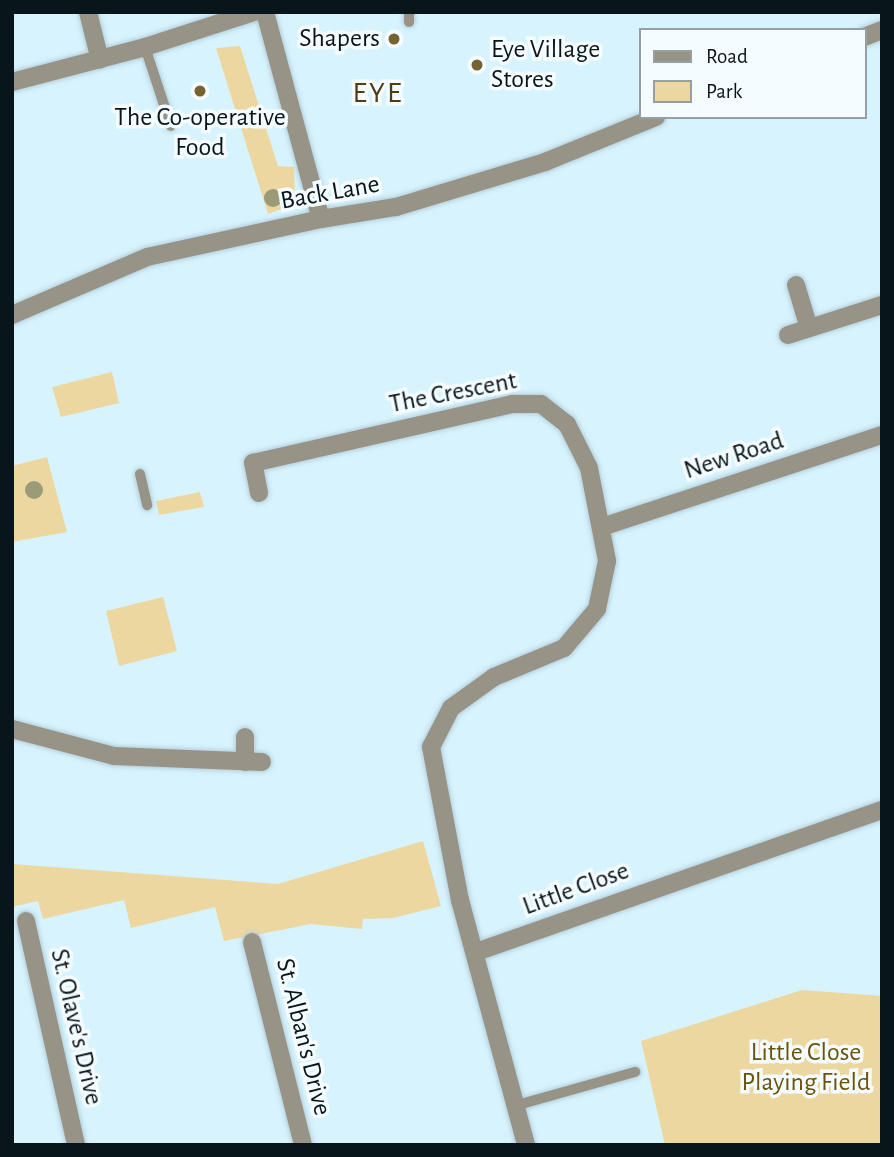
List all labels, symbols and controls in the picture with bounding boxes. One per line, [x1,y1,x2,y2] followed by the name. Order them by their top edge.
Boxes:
[299,23,380,55] place label: Shapers
[638,28,866,119] legend
[386,31,402,47] marker: Shapers
[491,34,600,96] place label: Eye Village Stores
[706,46,748,67] text: Road
[469,57,485,73] marker: Eye Village Stores
[353,75,403,111] district label: EYE
[706,81,742,102] text: Park
[192,83,208,99] marker: The Co-operative Food
[114,102,286,164] place label: The Co-operative Food
[278,169,382,217] street label: Back Lane
[387,365,519,421] street label: The Crescent
[680,425,788,487] street label: New Road
[519,855,633,923] street label: Little Close
[43,946,109,1108] street label: St. Olave's Drive
[268,955,338,1119] street label: St. Alban's Drive
[742,1037,870,1098] park label: Little Close Playing Field

